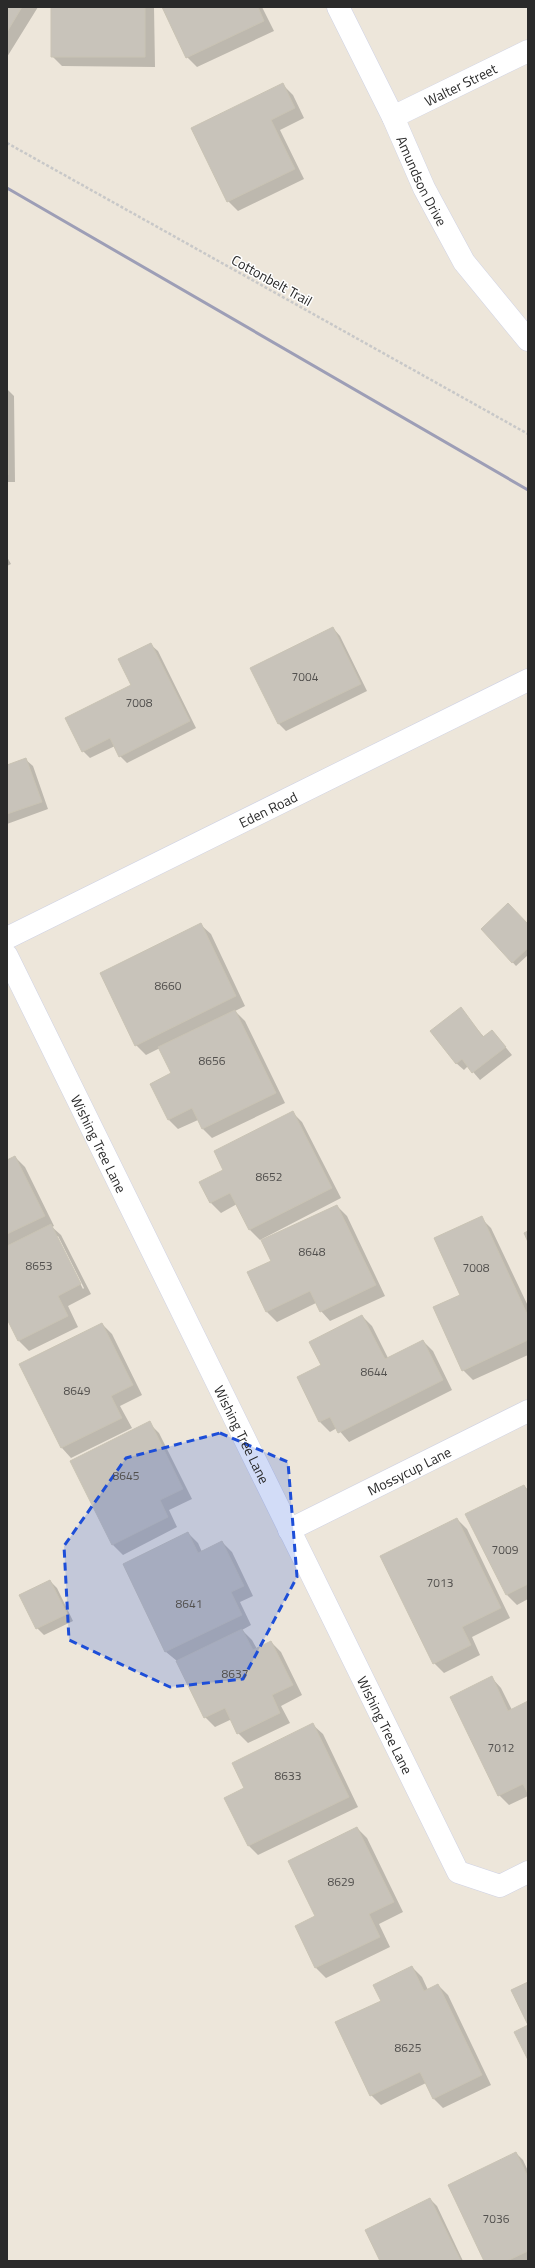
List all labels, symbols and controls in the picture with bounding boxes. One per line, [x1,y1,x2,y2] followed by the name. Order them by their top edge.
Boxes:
[420,57,500,111] street label: Walter Street
[392,132,453,229] street label: Amundson Drive
[228,249,316,311] street label: Cottonbelt Trail
[292,667,319,686] house number: 7004
[126,693,153,712] house number: 7008
[235,785,301,832] street label: Eden Road
[155,976,182,995] house number: 8660
[199,1051,226,1070] house number: 8656
[66,1091,132,1196] street label: Wishing Tree Lane
[256,1167,282,1186] house number: 8652
[299,1242,326,1261] house number: 8648
[26,1256,52,1275] house number: 8653
[463,1258,490,1277] house number: 7008
[361,1362,388,1381] house number: 8644
[64,1381,91,1400] house number: 8649
[209,1382,275,1487] street label: Wishing Tree Lane
[364,1441,454,1500] street label: Mossycup Lane
[113,1466,140,1485] house number: 8645
[492,1540,519,1559] house number: 7009
[427,1573,453,1592] house number: 7013
[176,1594,202,1613] house number: 8641
[222,1664,248,1683] house number: 8637
[353,1672,419,1777] street label: Wishing Tree Lane
[488,1738,514,1757] house number: 7012
[275,1766,301,1785] house number: 8633
[328,1872,355,1891] house number: 8629
[395,2038,422,2057] house number: 8625
[483,2209,510,2228] house number: 7036

